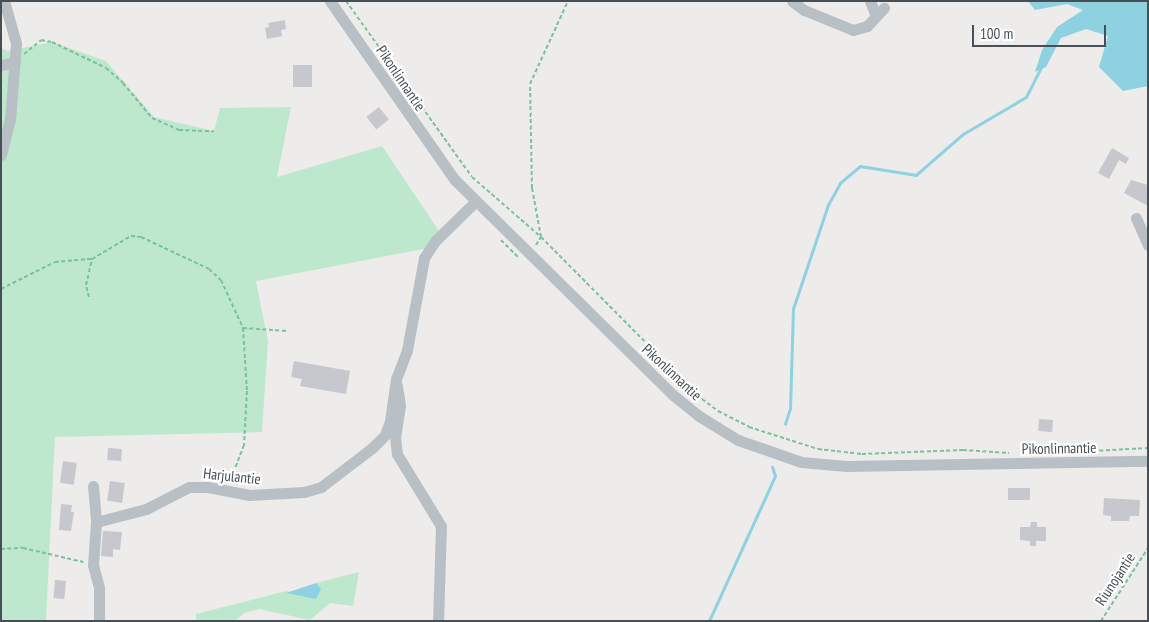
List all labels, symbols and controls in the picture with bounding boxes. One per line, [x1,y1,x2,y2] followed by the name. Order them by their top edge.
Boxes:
[974,15,1108,47] scale bar
[980,24,1013,43] text: 100 m
[373,42,429,114] street label: Pikonlinnantie
[638,340,706,404] street label: Pikonlinnantie
[1021,438,1097,458] street label: Pikonlinnantie
[202,464,262,488] street label: Harjulantie
[1091,549,1139,609] street label: Riunojantie

